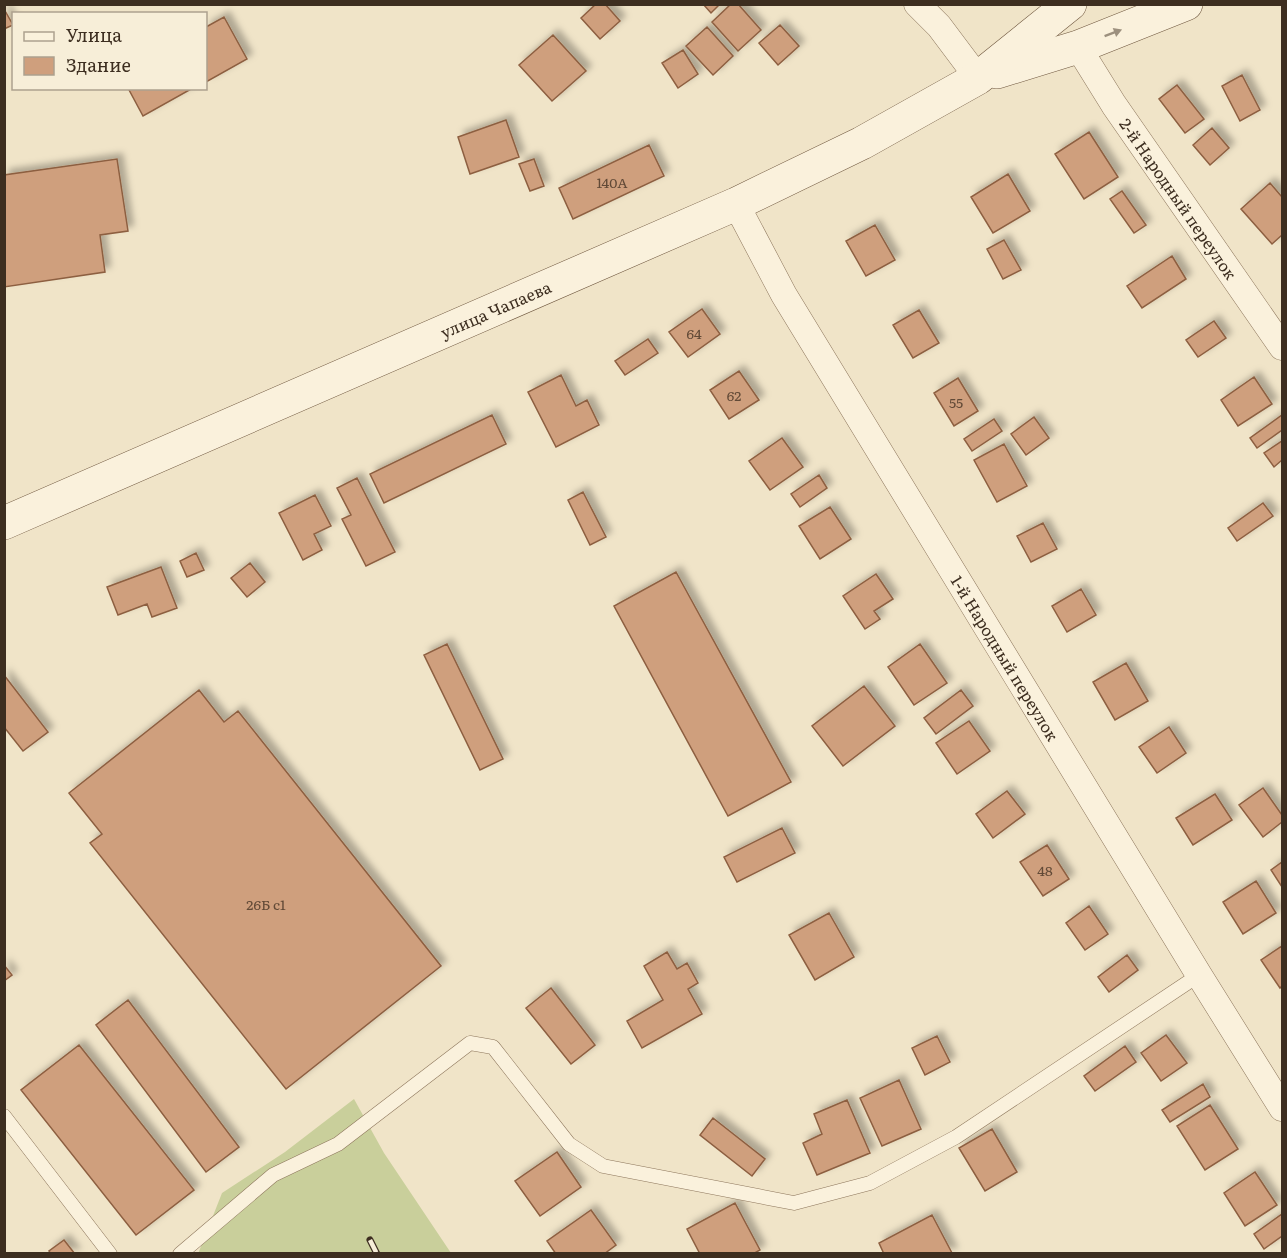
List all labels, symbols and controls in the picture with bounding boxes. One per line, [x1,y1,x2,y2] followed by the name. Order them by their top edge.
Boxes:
[12,12,207,90] legend
[66,21,122,48] text: Улица
[1104,28,1122,37] one-way arrow
[66,51,131,78] text: Здание
[1114,113,1244,284] street label: 2-й Народный переулок
[596,172,628,192] house number: 140А
[436,274,555,344] street label: улица Чапаева
[686,323,702,343] house number: 64
[727,385,741,405] house number: 62
[949,392,963,412] house number: 55
[946,570,1065,746] street label: 1-й Народный переулок
[1037,860,1053,880] house number: 48
[246,894,286,914] house number: 26Б с1

